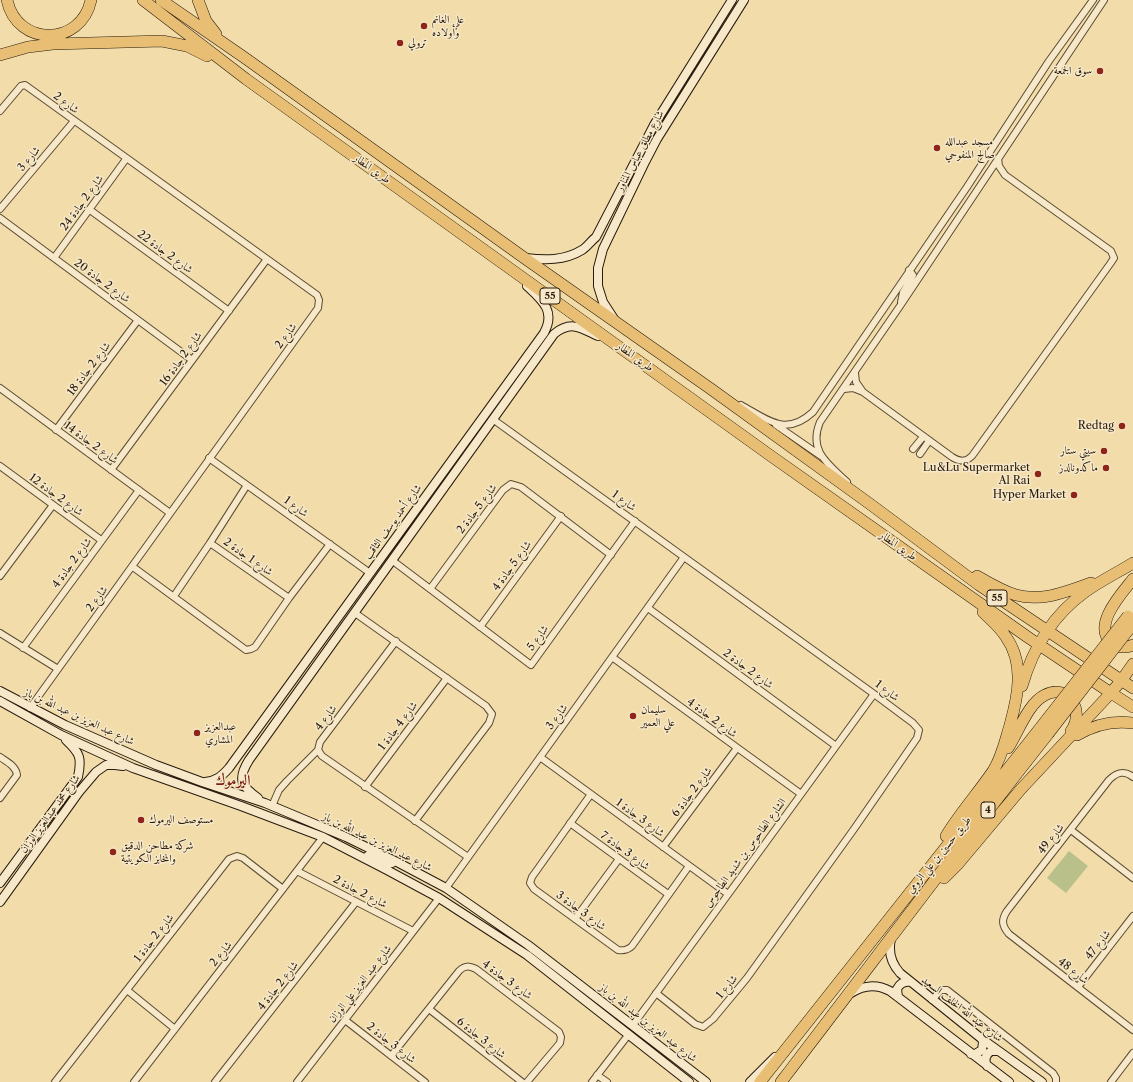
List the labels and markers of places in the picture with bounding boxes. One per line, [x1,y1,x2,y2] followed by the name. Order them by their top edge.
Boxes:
[432,13,464,39] place label: علي الغانم وأولاده
[419,21,429,31] marker: علي الغانم وأولاده
[408,36,427,50] place label: ترولي
[395,38,405,48] marker: ترولي
[1054,64,1092,78] place label: سوق الجمعة
[1095,66,1105,76] marker: سوق الجمعة
[945,135,995,161] place label: مسجد عبدالله صالح المنفوحي
[932,143,942,153] marker: مسجد عبدالله صالح المنفوحي
[1078,419,1114,433] place label: Redtag
[1117,421,1127,431] marker: Redtag
[1060,444,1096,458] place label: سيتي ستار
[1099,446,1109,456] marker: سيتي ستار
[923,461,1030,487] place label: Lu&Lu Supermarket Al Rai
[1059,461,1098,475] place label: ماكدونالدز
[1101,463,1111,473] marker: ماكدونالدز
[1033,469,1043,479] marker: Lu&Lu Supermarket Al Rai
[993,488,1066,502] place label: Hyper Market
[1069,490,1079,500] marker: Hyper Market
[641,703,675,729] place label: سليمان علي العمير
[628,711,638,721] marker: سليمان علي العمير
[205,720,236,746] place label: عبدالعزيز المشاري
[192,728,202,738] marker: عبدالعزيز المشاري
[149,813,213,827] place label: مستوصف اليرموك
[136,815,146,825] marker: مستوصف اليرموك
[121,839,193,865] place label: شركة مطاحن الدقيق والمخابز الكويتية
[108,847,118,857] marker: شركة مطاحن الدقيق والمخابز الكويتية

